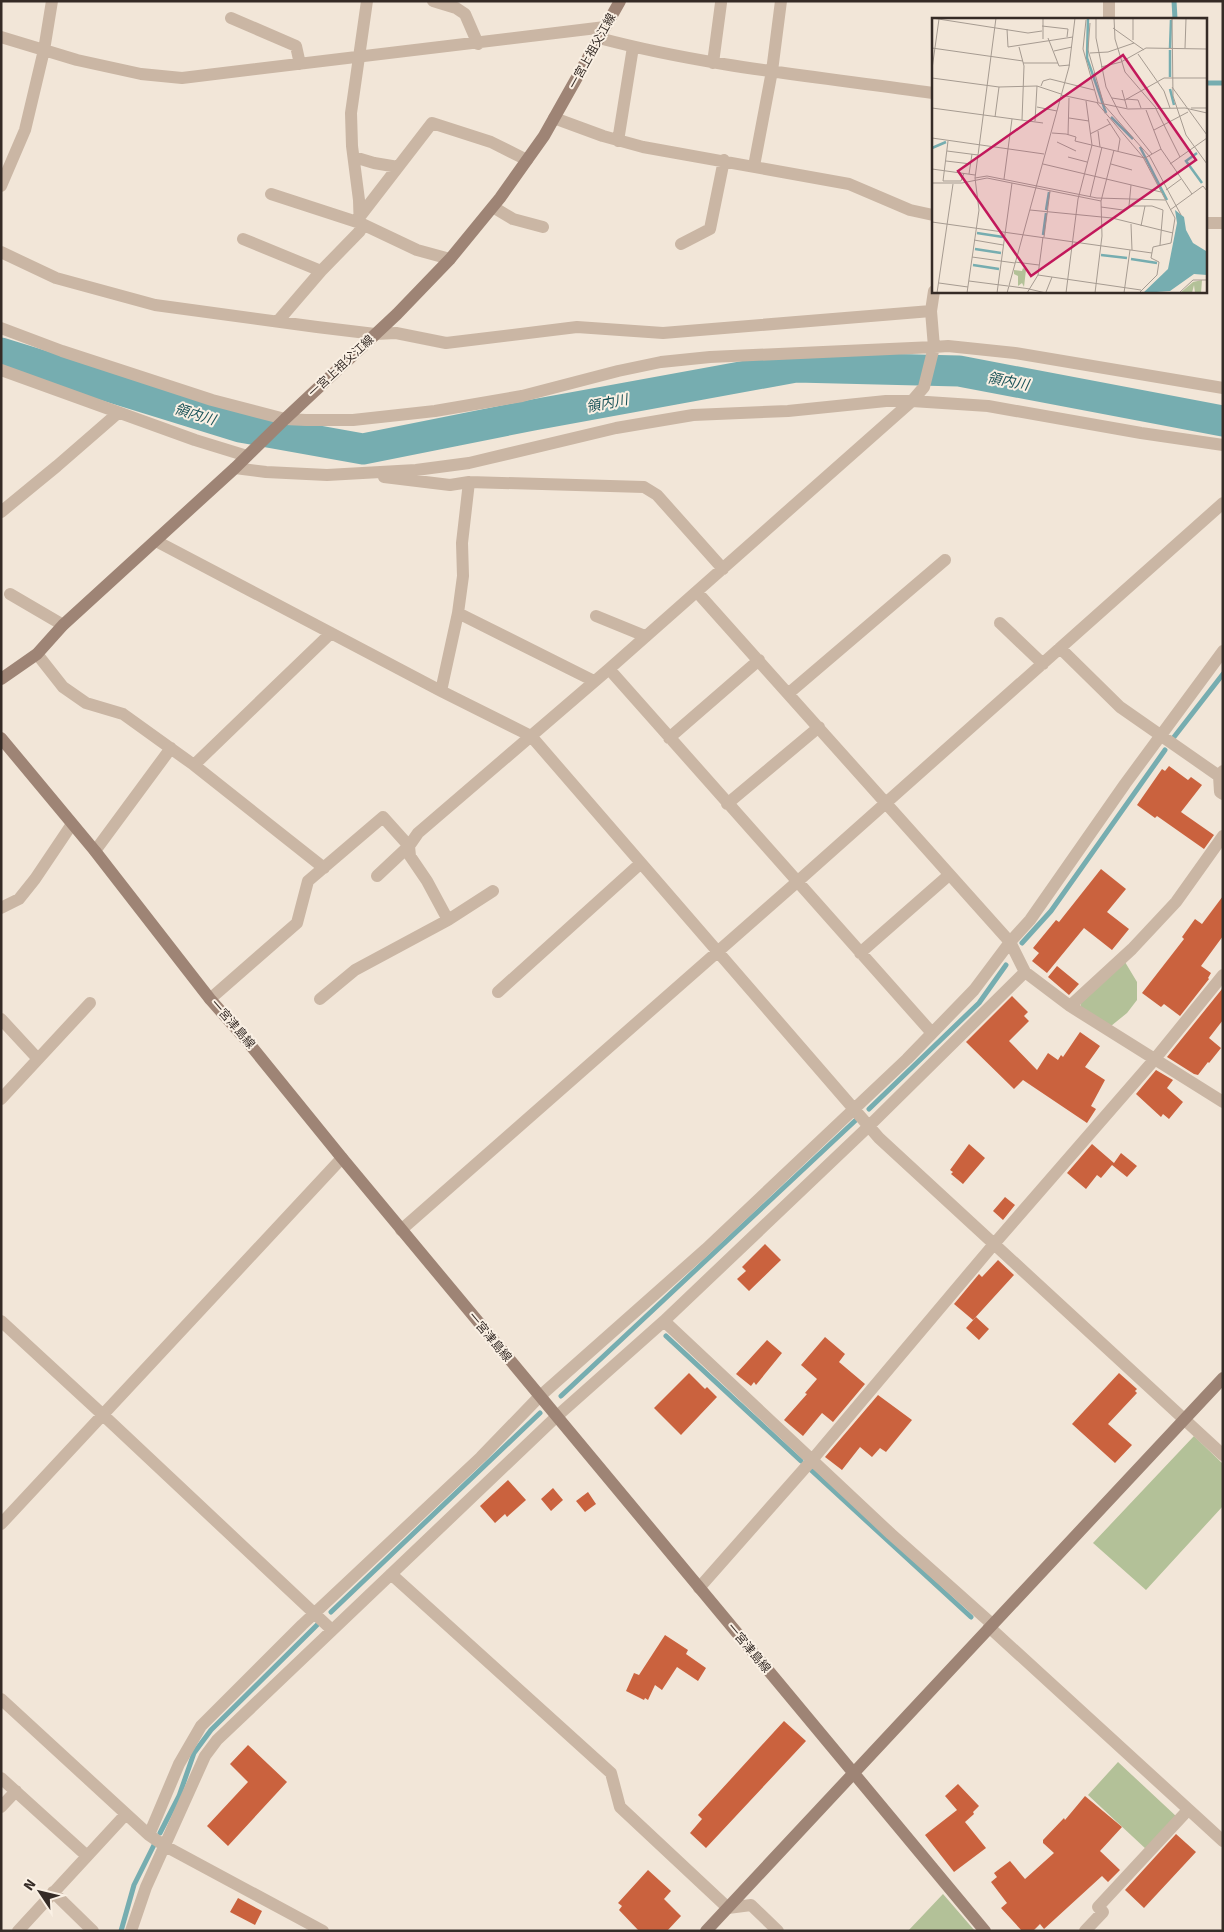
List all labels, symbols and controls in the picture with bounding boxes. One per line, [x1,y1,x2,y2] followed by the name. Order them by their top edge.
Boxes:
[566,11,619,92] street label: 一宮上祖父江線
[932,18,1206,292] inset map
[306,332,377,401] street label: 一宮上祖父江線
[986,369,1032,394] water label: 領内川
[585,391,631,416] water label: 領内川
[172,400,219,429] water label: 領内川
[207,997,258,1052] street label: 一宮津島線
[465,1310,515,1365] street label: 一宮津島線
[724,1621,774,1676] street label: 一宮津島線
[15,1867,65,1917] north arrow
[20,1876,40,1894] text: N

